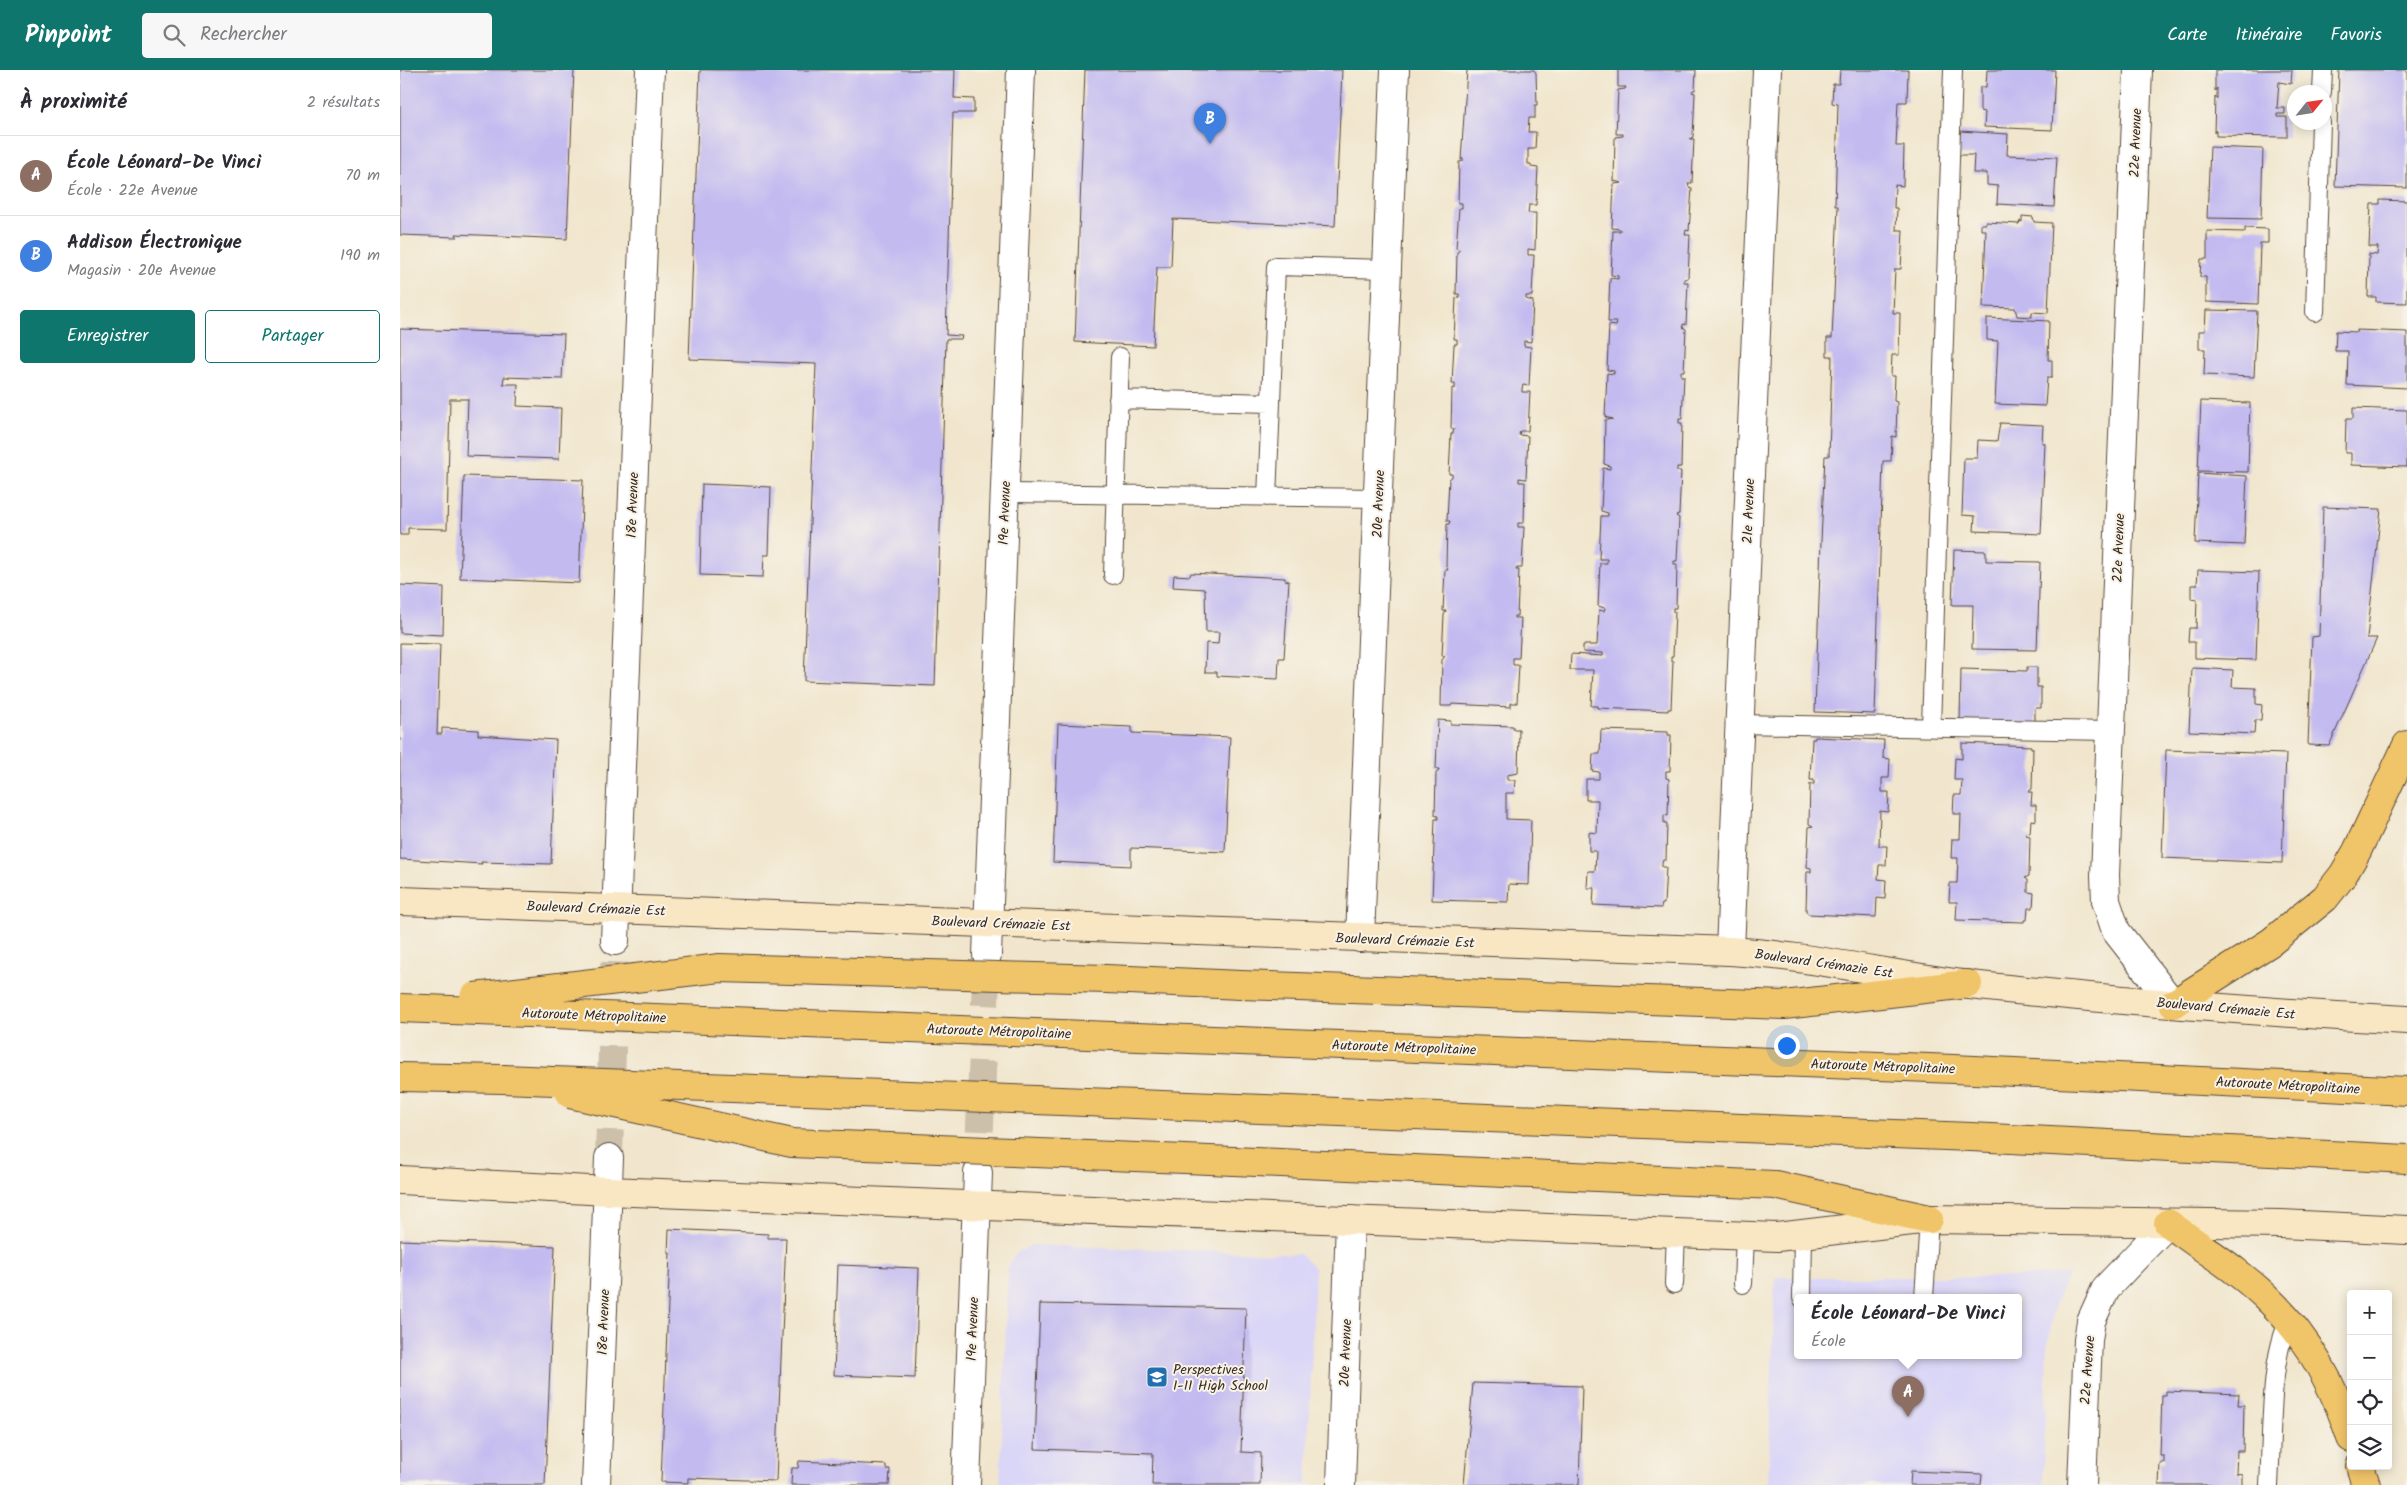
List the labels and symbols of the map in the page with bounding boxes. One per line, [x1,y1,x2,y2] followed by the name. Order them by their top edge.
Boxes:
[2287,85,2332,130] north arrow
[1194,103,1226,144] pin: B
[2124,107,2148,178] street label: 22e Avenue
[1367,469,1391,539] street label: 20e Avenue
[621,471,645,538] street label: 18e Avenue
[1737,477,1761,544] street label: 21e Avenue
[993,480,1017,546] street label: 19e Avenue
[2107,512,2131,583] street label: 22e Avenue
[526,896,667,922] street label: Boulevard Crémazie Est
[931,911,1072,937] street label: Boulevard Crémazie Est
[1335,928,1476,954] street label: Boulevard Crémazie Est
[1753,943,1895,985] street label: Boulevard Crémazie Est
[2156,992,2297,1026] street label: Boulevard Crémazie Est
[521,1002,667,1030] street label: Autoroute Métropolitaine
[926,1018,1072,1046] street label: Autoroute Métropolitaine
[1774,1033,1800,1059] your location
[1331,1034,1477,1062] street label: Autoroute Métropolitaine
[1810,1053,1956,1081] street label: Autoroute Métropolitaine
[2215,1071,2361,1101] street label: Autoroute Métropolitaine
[592,1288,616,1355] street label: 18e Avenue
[961,1296,985,1362] street label: 19e Avenue
[1334,1318,1358,1388] street label: 20e Avenue
[2075,1334,2101,1405] street label: 22e Avenue
[1173,1359,1268,1397] place label: Perspectives I-II High School
[1145,1365,1169,1389] school or university icon: Perspectives I-II High School
[1892,1376,1924,1417] pin: A

